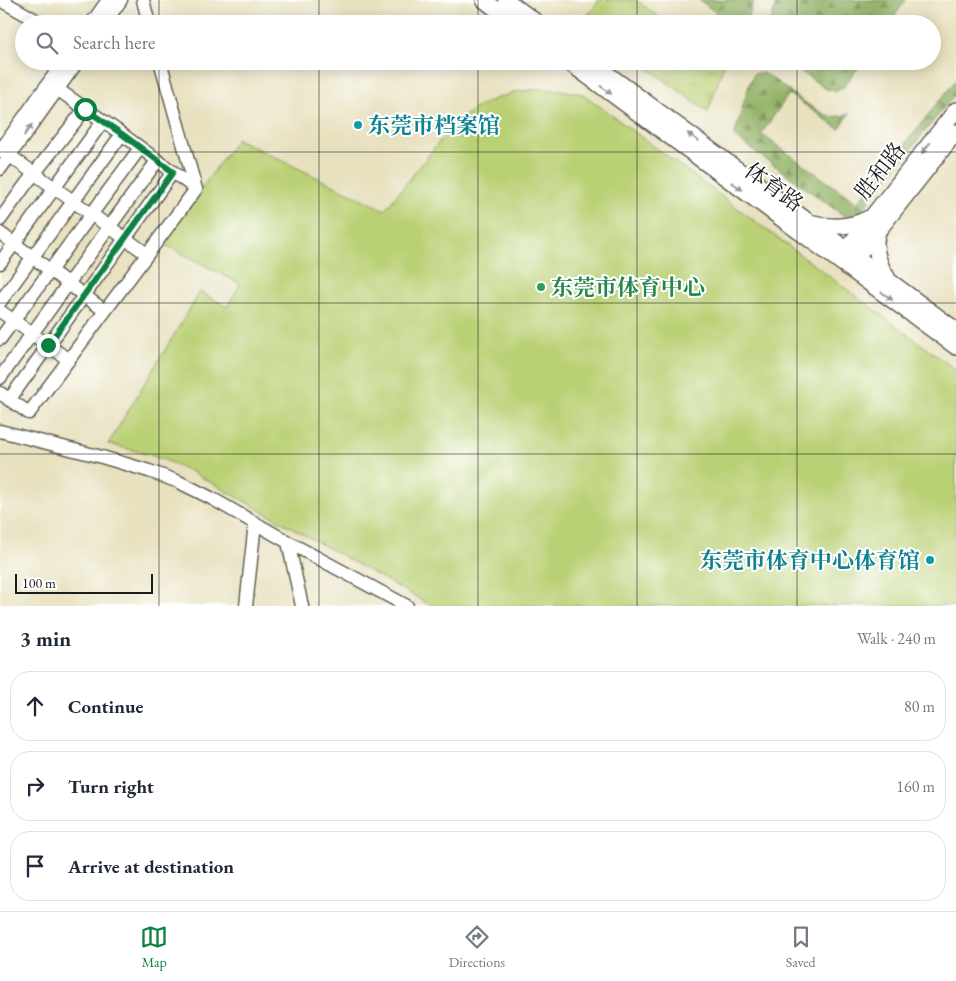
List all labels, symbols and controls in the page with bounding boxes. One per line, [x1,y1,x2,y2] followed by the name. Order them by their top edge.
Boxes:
[15,15,941,70] search box
[33,29,61,57] icon: search
[73,30,155,55] text: Search here
[599,85,613,95] one-way arrow
[74,98,97,121] route start
[368,111,500,140] place label: 东莞市档案馆
[352,119,364,131] marker: 东莞市档案馆
[23,123,33,136] one-way arrow
[687,131,700,142] one-way arrow
[848,136,912,206] street label: 胜和路
[920,141,931,154] one-way arrow
[739,156,809,218] street label: 体育路
[730,181,744,191] one-way arrow
[551,273,705,302] place label: 东莞市体育中心
[535,281,547,293] marker: 东莞市体育中心
[880,291,894,301] one-way arrow
[37,334,60,357] route end
[700,546,920,575] place label: 东莞市体育中心体育馆
[924,554,936,566] marker: 东莞市体育中心体育馆
[15,571,152,594] scale bar
[22,574,56,592] text: 100 m
[20,625,71,652] text: 3 min
[857,628,936,649] text: Walk · 240 m
[21,692,49,720] icon: ahead
[68,694,143,719] text: Continue
[904,696,935,717] text: 80 m
[21,772,49,800] icon: right
[68,774,154,799] text: Turn right
[896,776,935,797] text: 160 m
[21,852,49,880] icon: arrive
[68,854,234,879] text: Arrive at destination
[140,923,168,971] tab: Map
[449,923,505,971] tab: Directions
[786,923,816,971] tab: Saved

